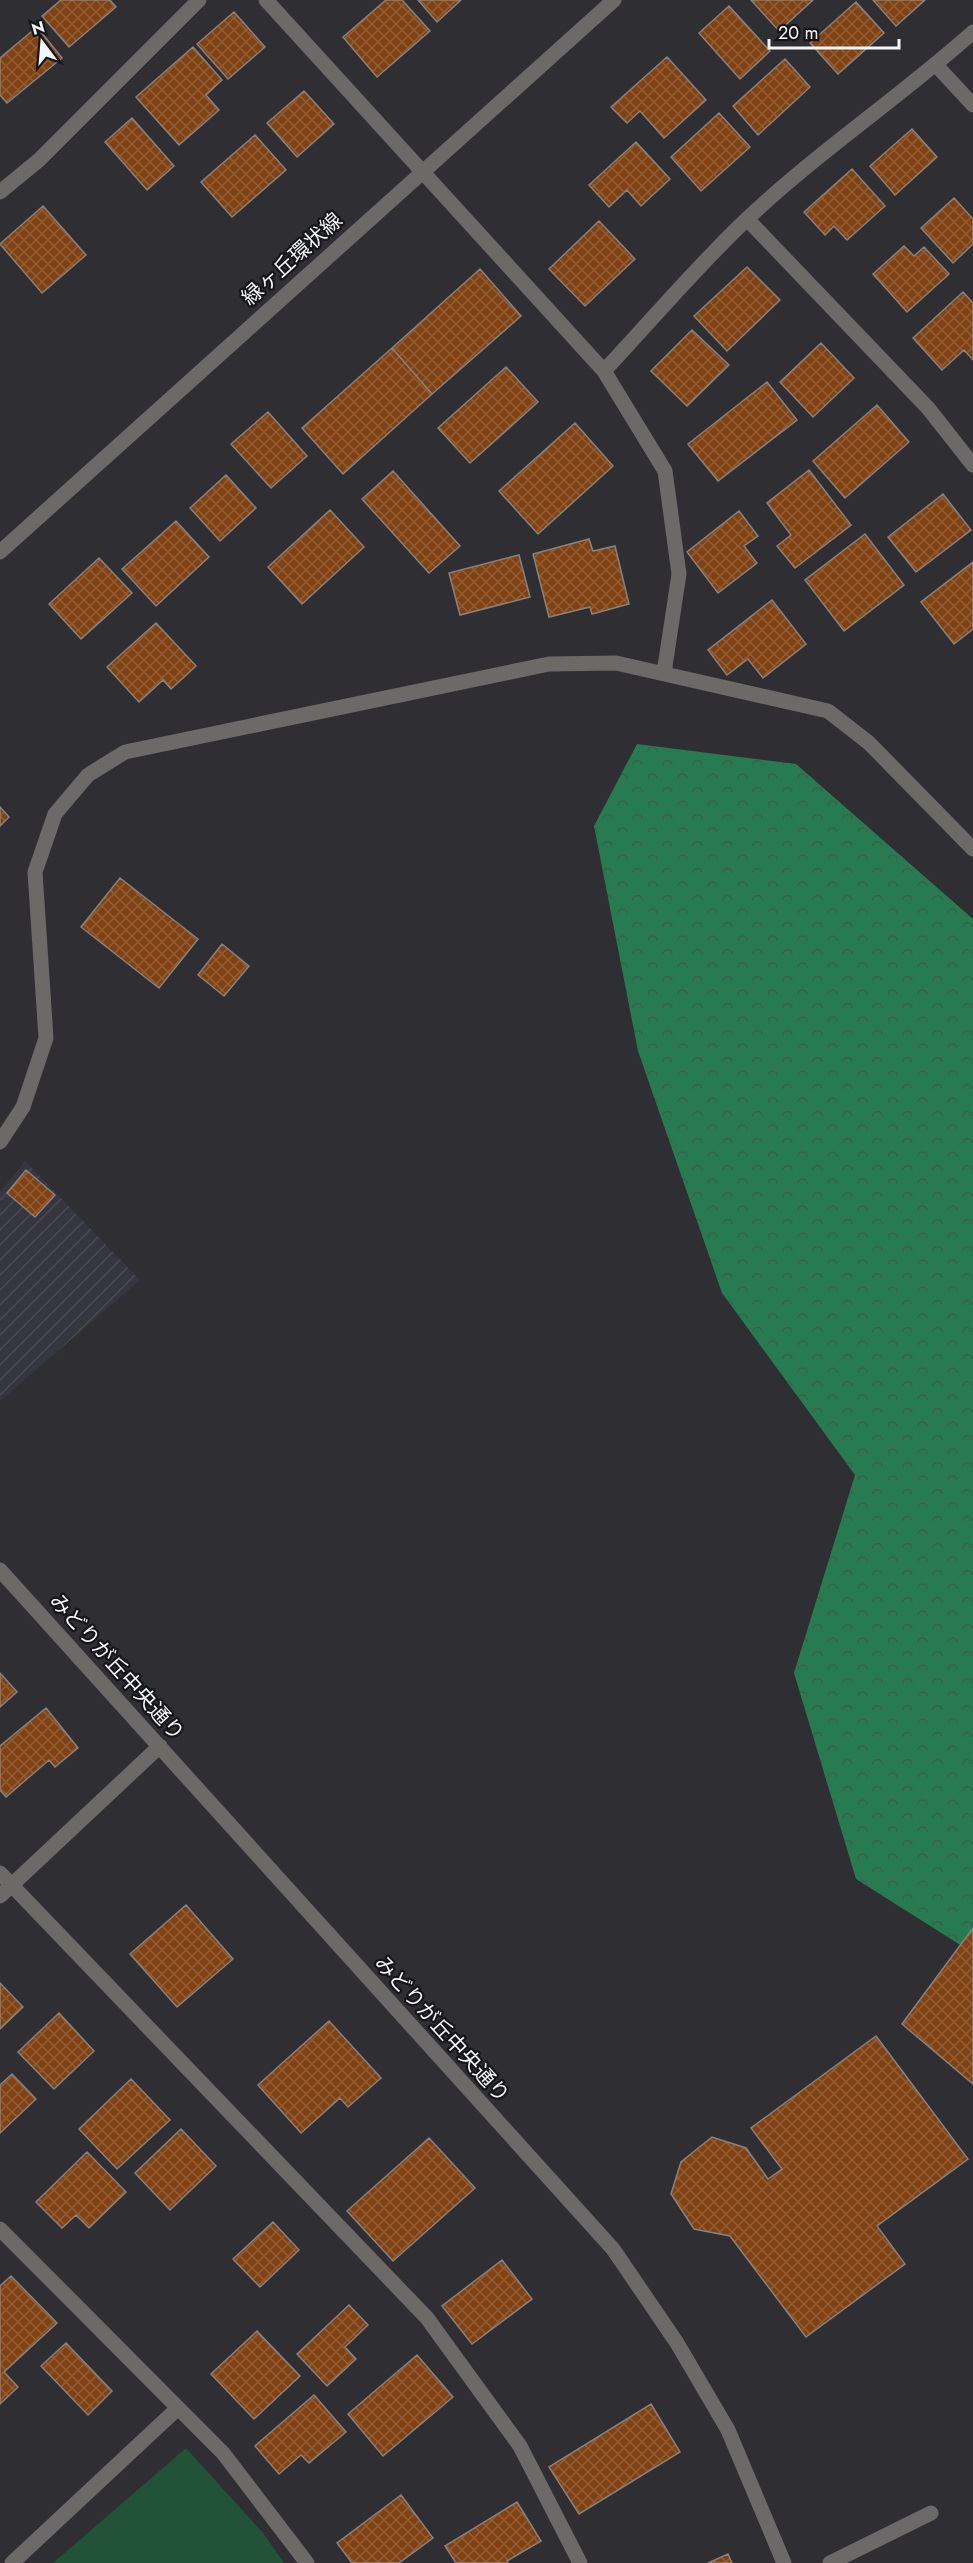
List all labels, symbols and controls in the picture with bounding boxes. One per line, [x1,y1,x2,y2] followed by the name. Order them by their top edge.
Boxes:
[12,12,72,72] north arrow
[769,12,900,50] scale bar
[29,15,47,41] text: N
[778,20,818,46] text: 20 m
[235,206,349,312] street label: 緑ヶ丘環状線
[43,1587,191,1747] street label: みどりが丘中央通り
[368,1949,516,2109] street label: みどりが丘中央通り

